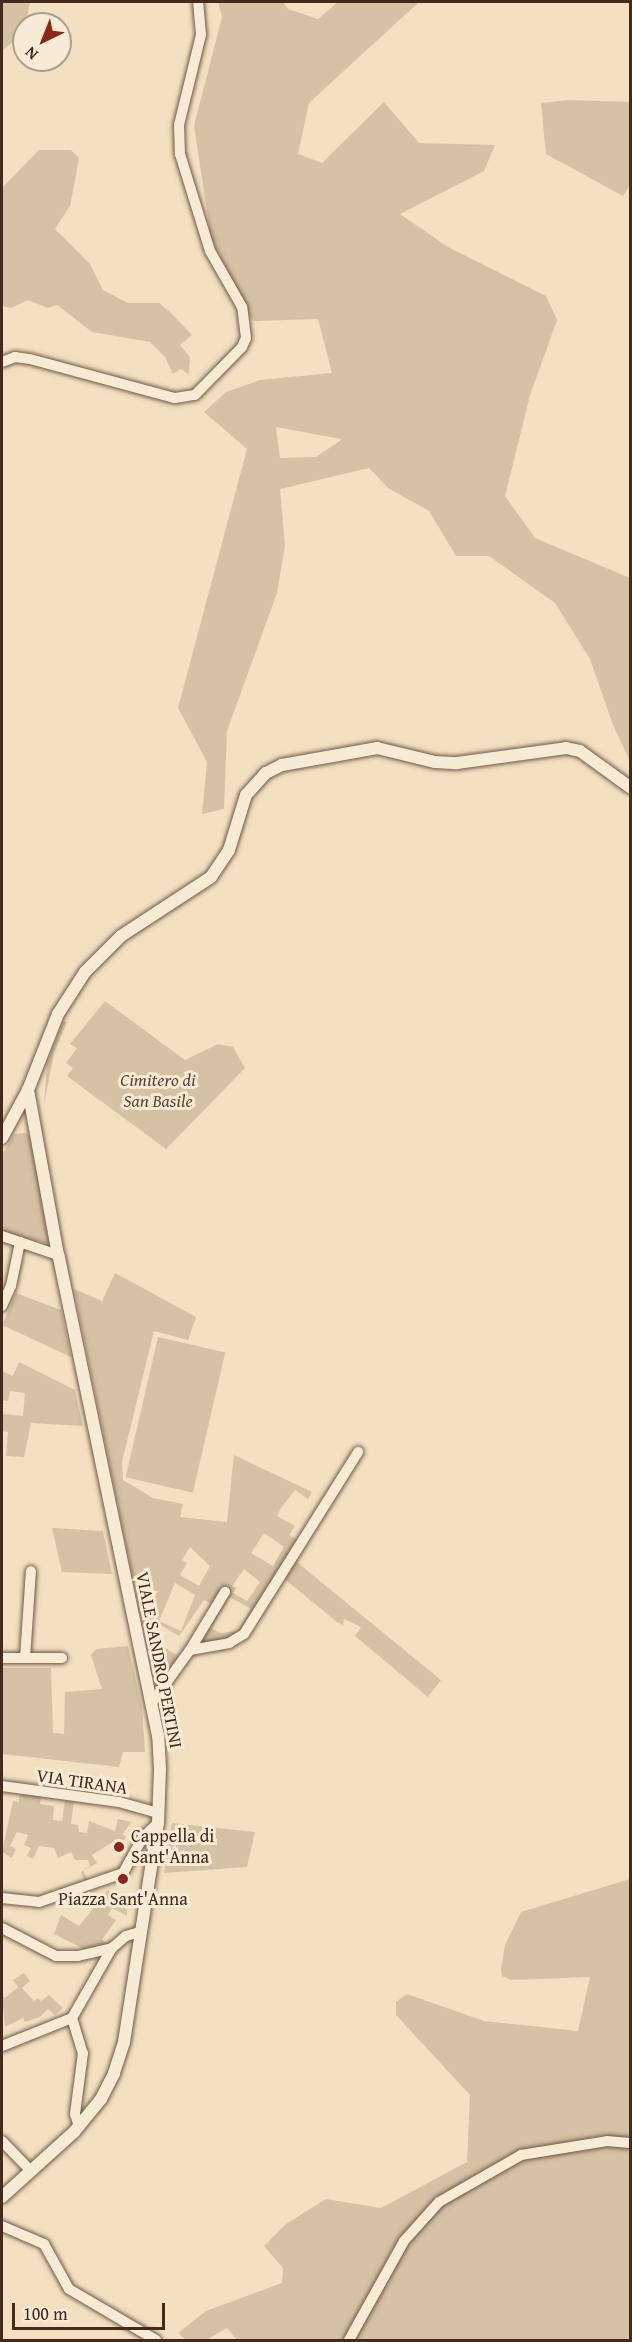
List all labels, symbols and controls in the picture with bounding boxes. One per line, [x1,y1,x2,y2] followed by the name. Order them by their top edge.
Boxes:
[12,12,72,72] north arrow
[19,41,43,66] text: N
[120,1070,196,1112] park label: Cimitero di San Basile
[131,1570,187,1750] street label: VIALE SANDRO PERTINI
[35,1765,129,1799] street label: VIA TIRANA
[131,1826,214,1868] place label: Cappella di Sant'Anna
[112,1840,126,1854] marker: Cappella di Sant'Anna
[116,1872,130,1886] marker: Piazza Sant'Anna
[58,1888,188,1910] place label: Piazza Sant'Anna
[15,2291,168,2329] scale bar
[23,2300,68,2327] text: 100 m

